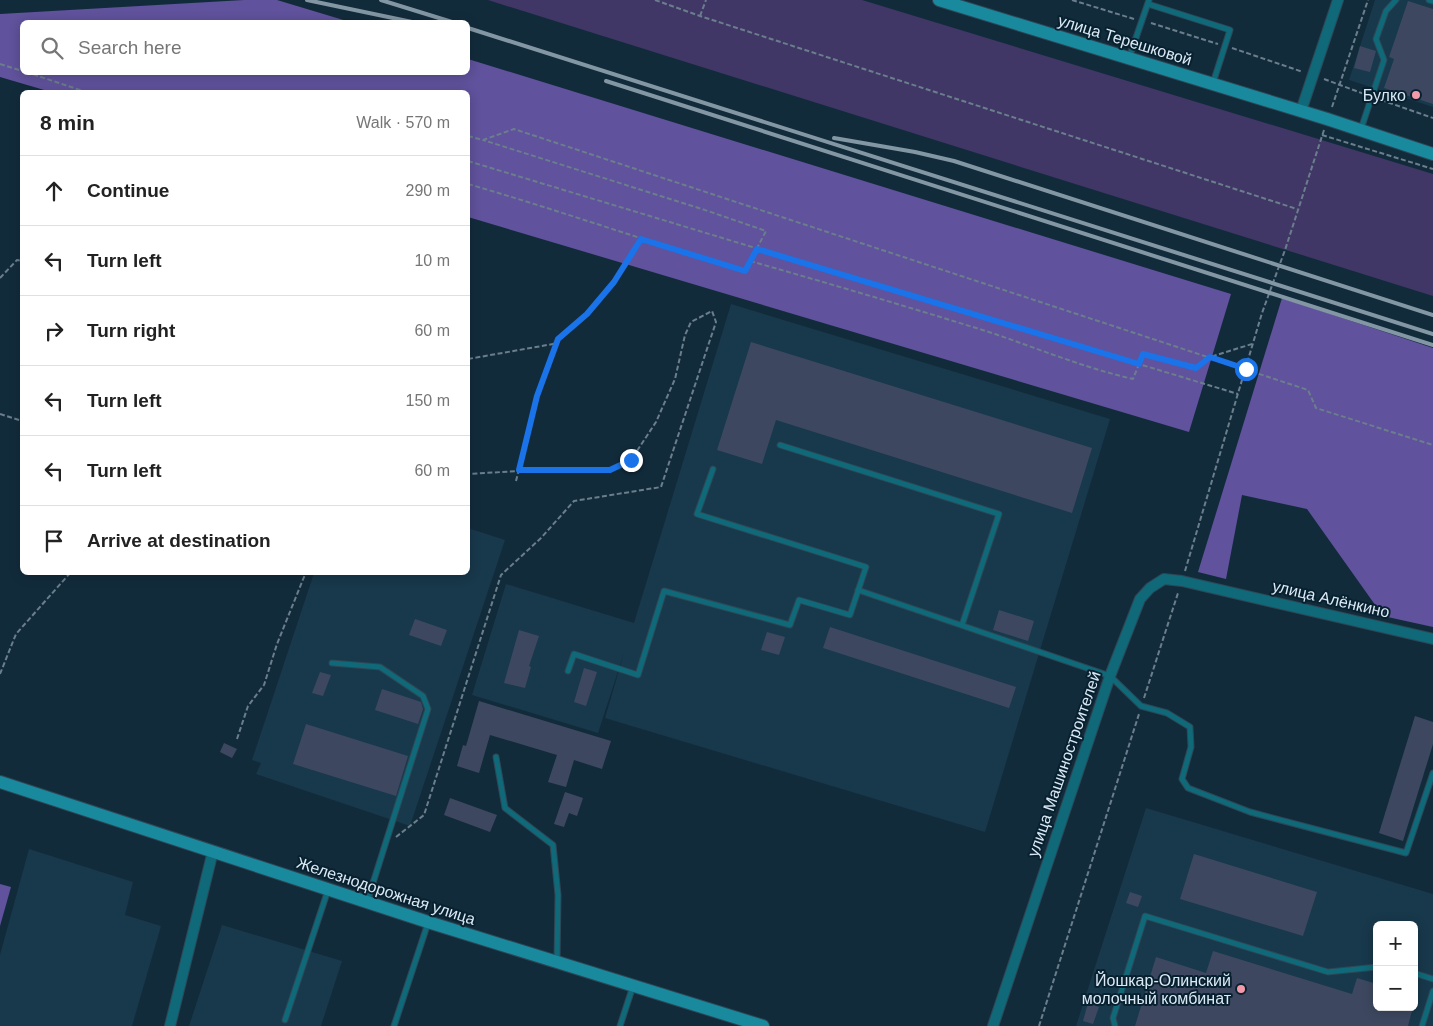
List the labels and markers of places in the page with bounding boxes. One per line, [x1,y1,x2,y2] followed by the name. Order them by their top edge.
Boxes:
[1363,87,1406,104] place label: Булко
[1410,89,1422,101] marker: Булко
[1082,971,1232,1007] place label: Йошкар-Олинский молочный комбинат
[1235,983,1247,995] marker: Йошкар-Олинский молочный комбинат

